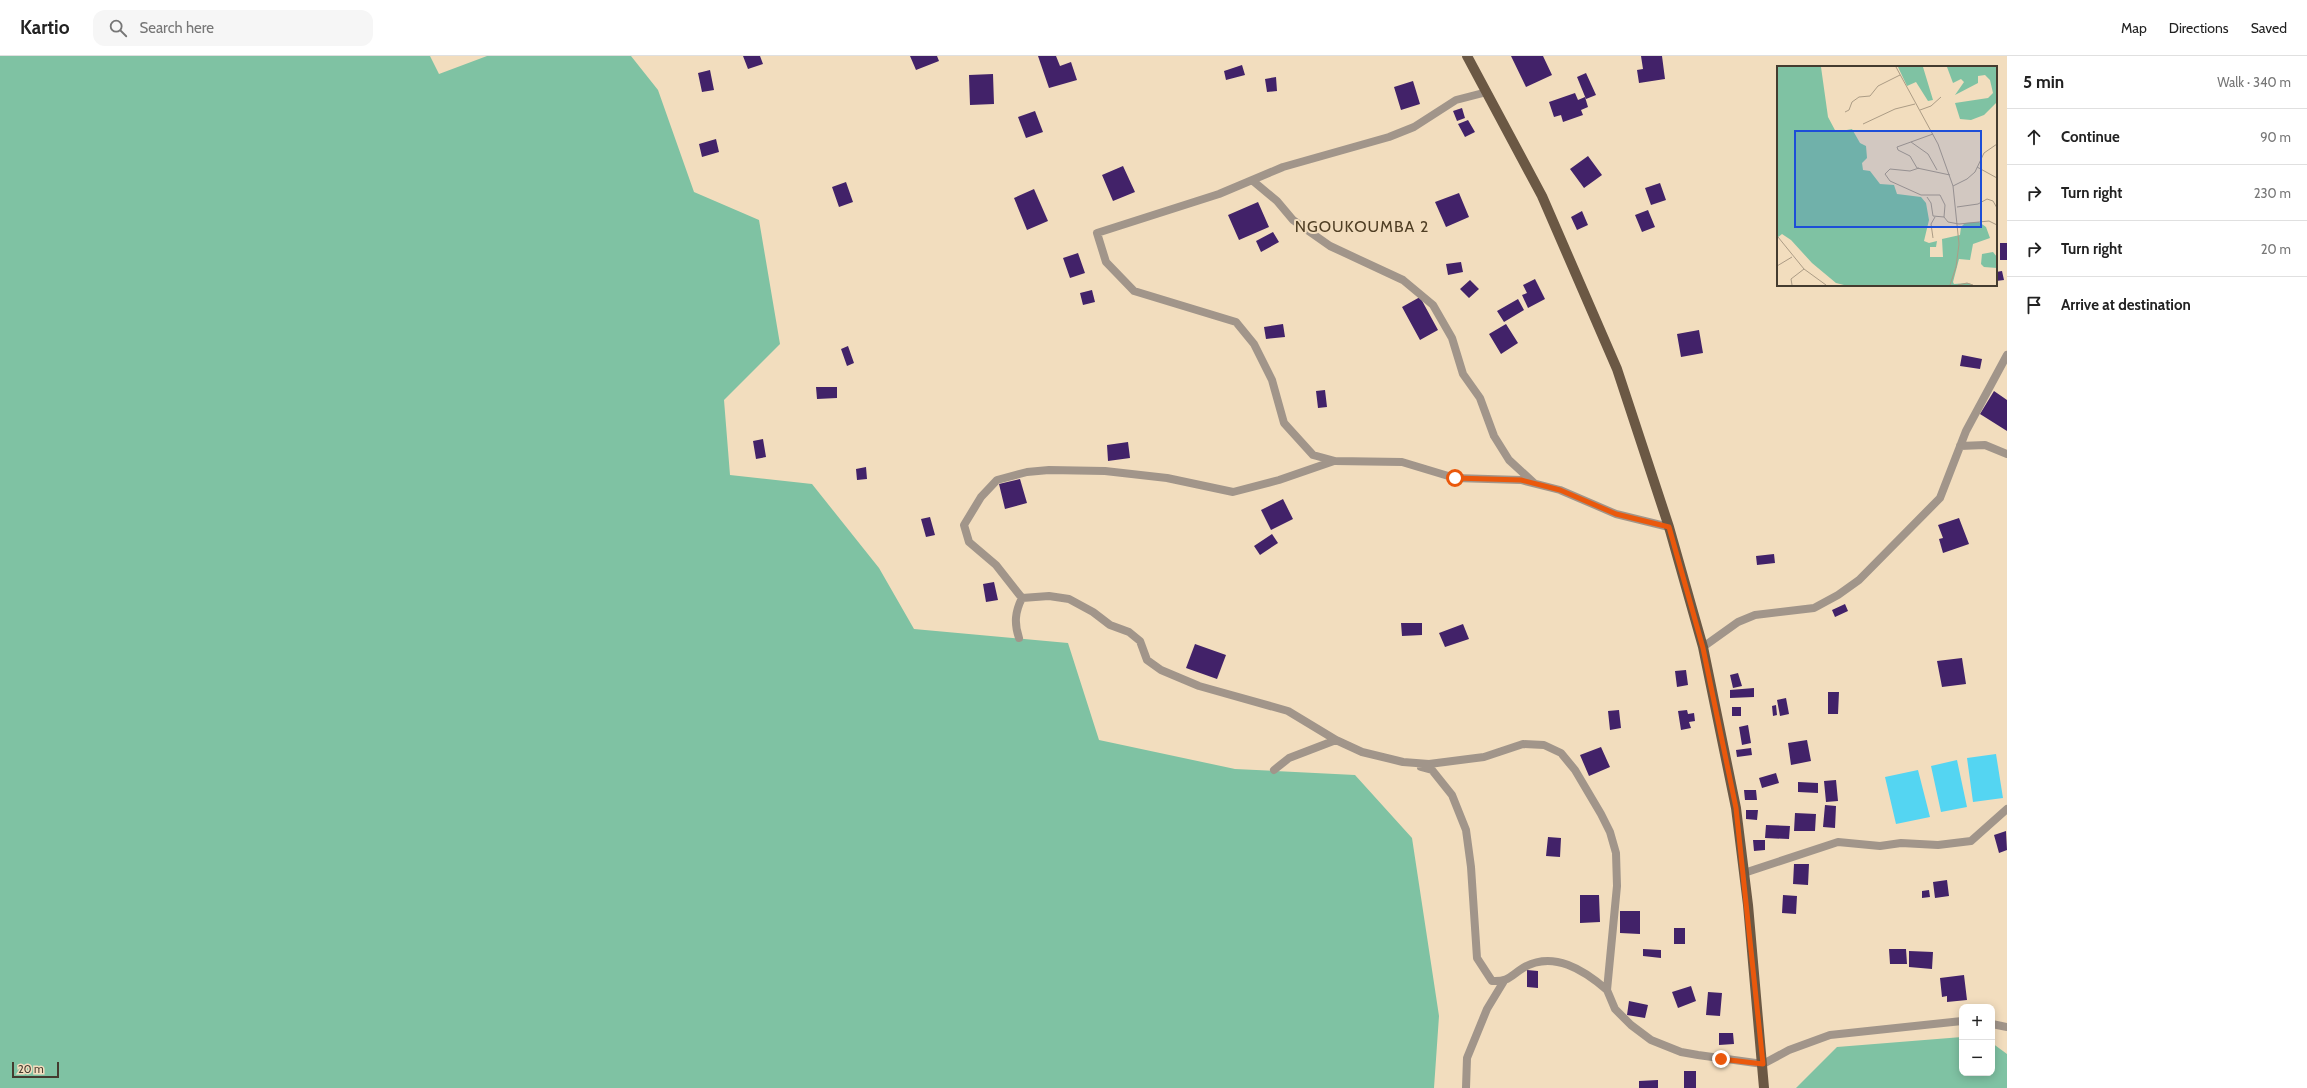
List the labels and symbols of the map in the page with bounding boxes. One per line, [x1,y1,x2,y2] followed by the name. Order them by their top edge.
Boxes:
[1777,66,1997,286] inset map
[1295,217,1429,236] district label: NGOUKOUMBA 2
[1446,469,1464,487] route start
[1712,1050,1730,1068] route end
[12,1060,59,1079] scale bar

